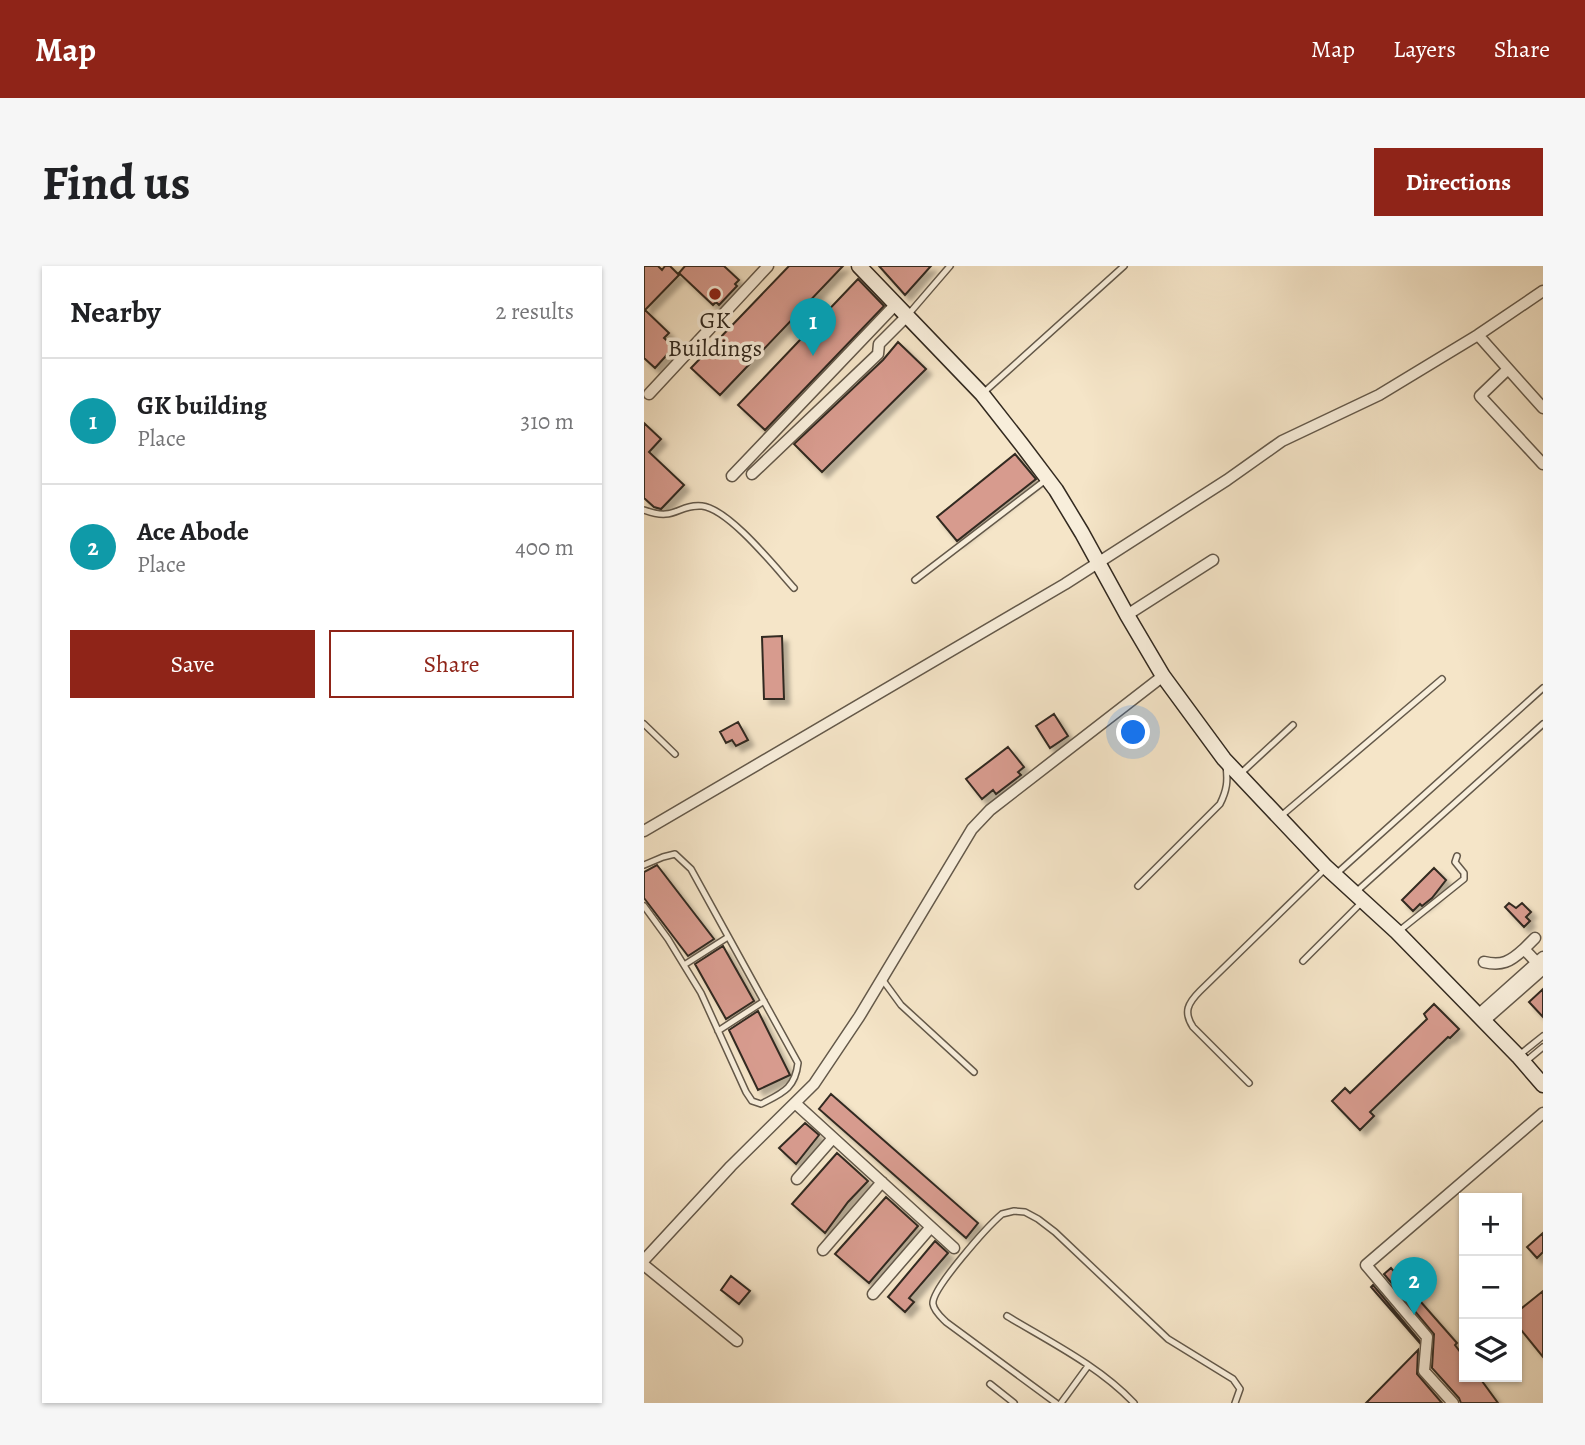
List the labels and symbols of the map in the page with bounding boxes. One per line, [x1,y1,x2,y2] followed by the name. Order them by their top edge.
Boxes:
[707,286,723,302] marker: GK Buildings
[790,298,836,356] pin: 1
[668,304,762,364] place label: GK Buildings
[1116,715,1150,749] your location
[1391,1257,1437,1315] pin: 2

